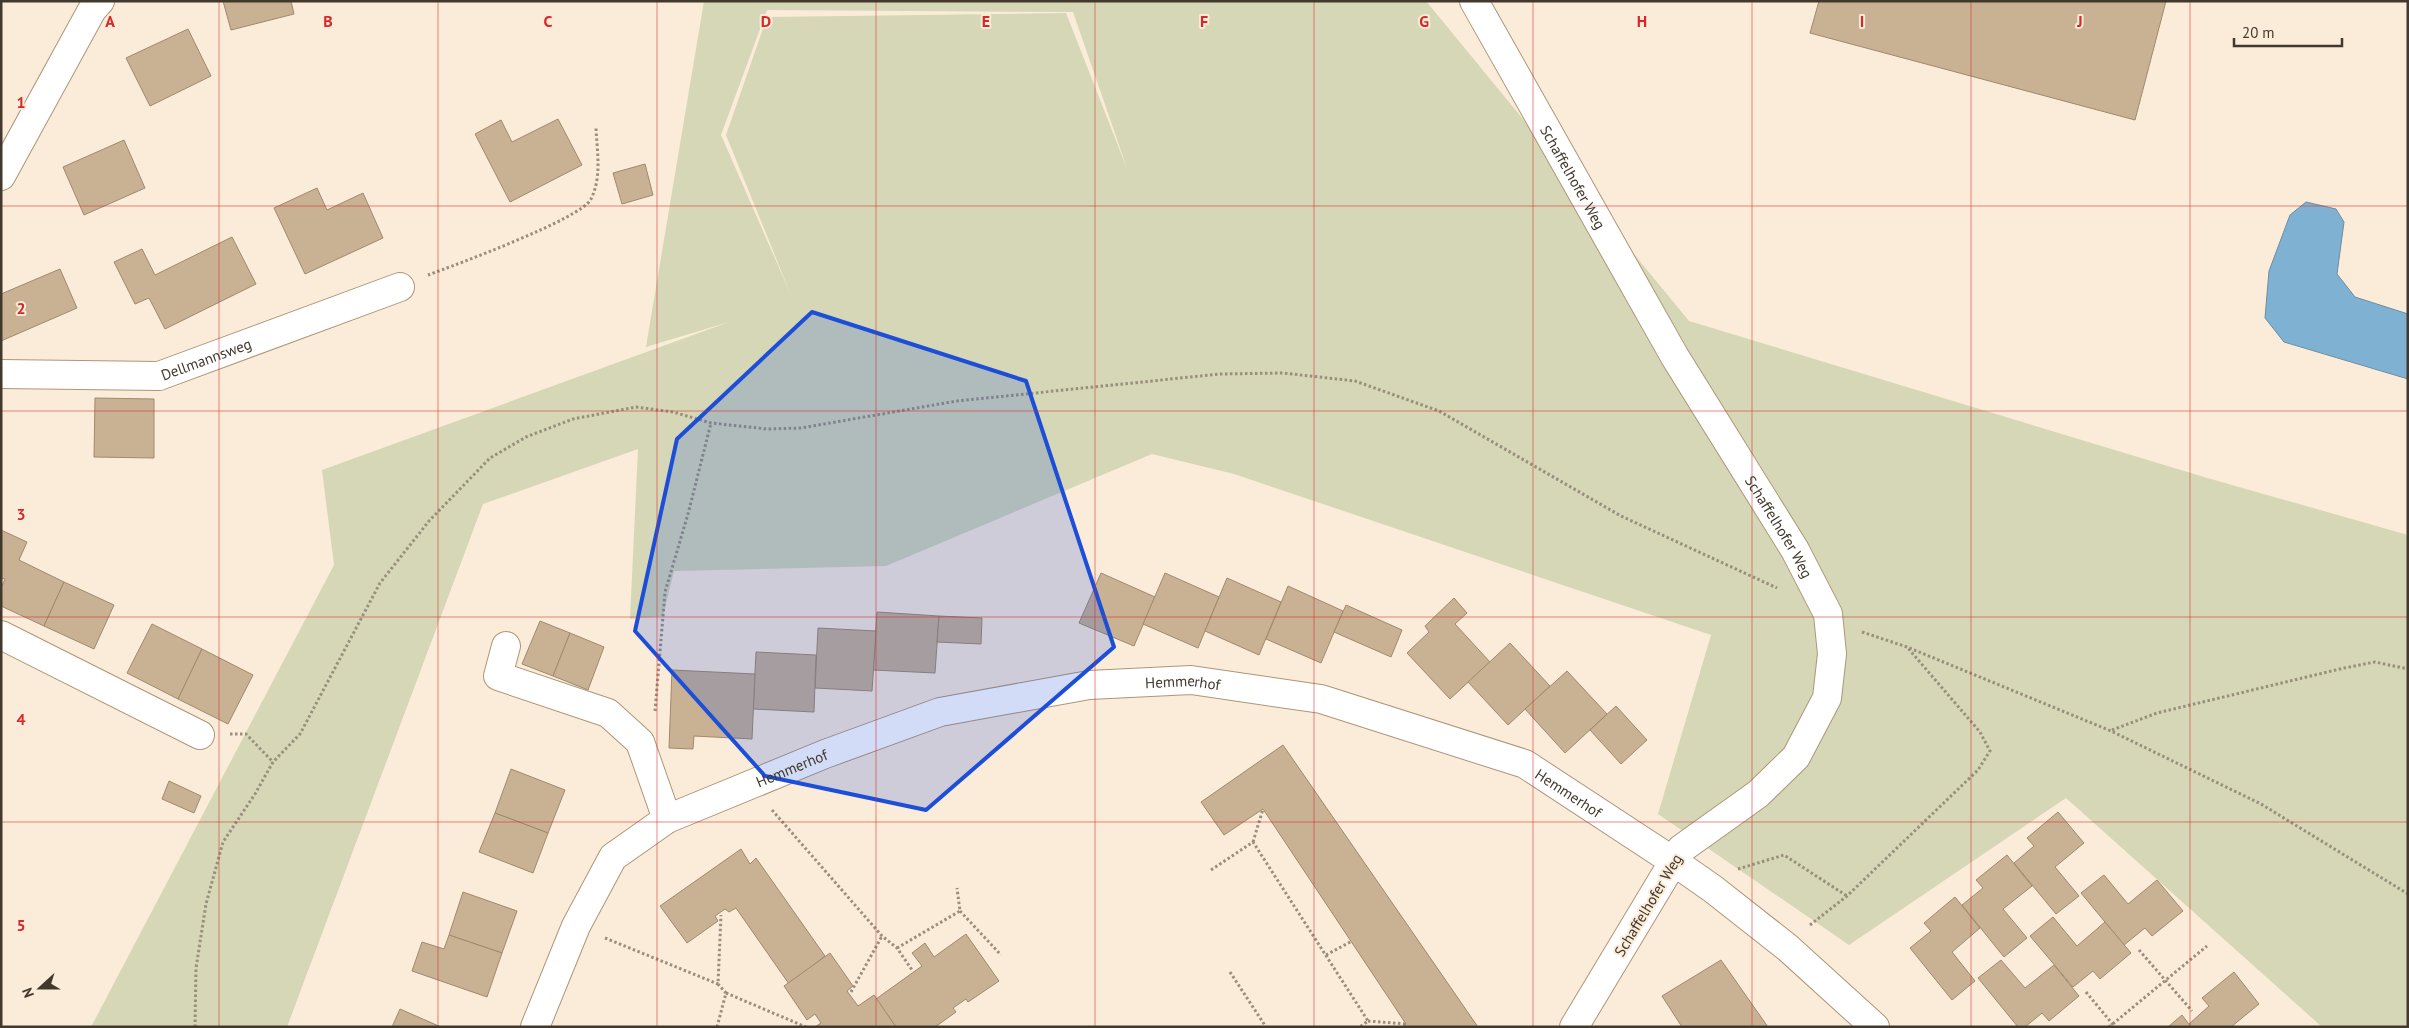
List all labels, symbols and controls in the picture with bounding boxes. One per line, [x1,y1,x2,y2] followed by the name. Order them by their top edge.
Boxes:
[105,11,115,31] text: A
[323,11,333,31] text: B
[544,11,553,31] text: C
[761,11,771,31] text: D
[982,11,990,31] text: E
[1200,11,1208,31] text: F
[1419,11,1429,31] text: G
[1637,11,1647,31] text: H
[1860,11,1864,31] text: I
[2076,11,2083,31] text: J
[2234,15,2342,47] scale bar
[2242,23,2275,42] text: 20 m
[16,92,26,112] text: 1
[1536,122,1610,232] street label: Schaffelhofer Weg
[16,298,26,318] text: 2
[158,333,254,384] street label: Dellmannsweg
[1741,472,1817,581] street label: Schaffelhofer Weg
[16,504,26,524] text: 3
[1145,670,1223,694] street label: Hemmerhof
[16,709,26,729] text: 4
[753,744,831,791] street label: Hemmerhof
[1532,764,1607,822] street label: Hemmerhof
[1610,850,1686,960] street label: Schaffelhofer Weg
[16,915,26,935] text: 5
[15,963,65,1013] north arrow
[18,985,38,1000] text: N

